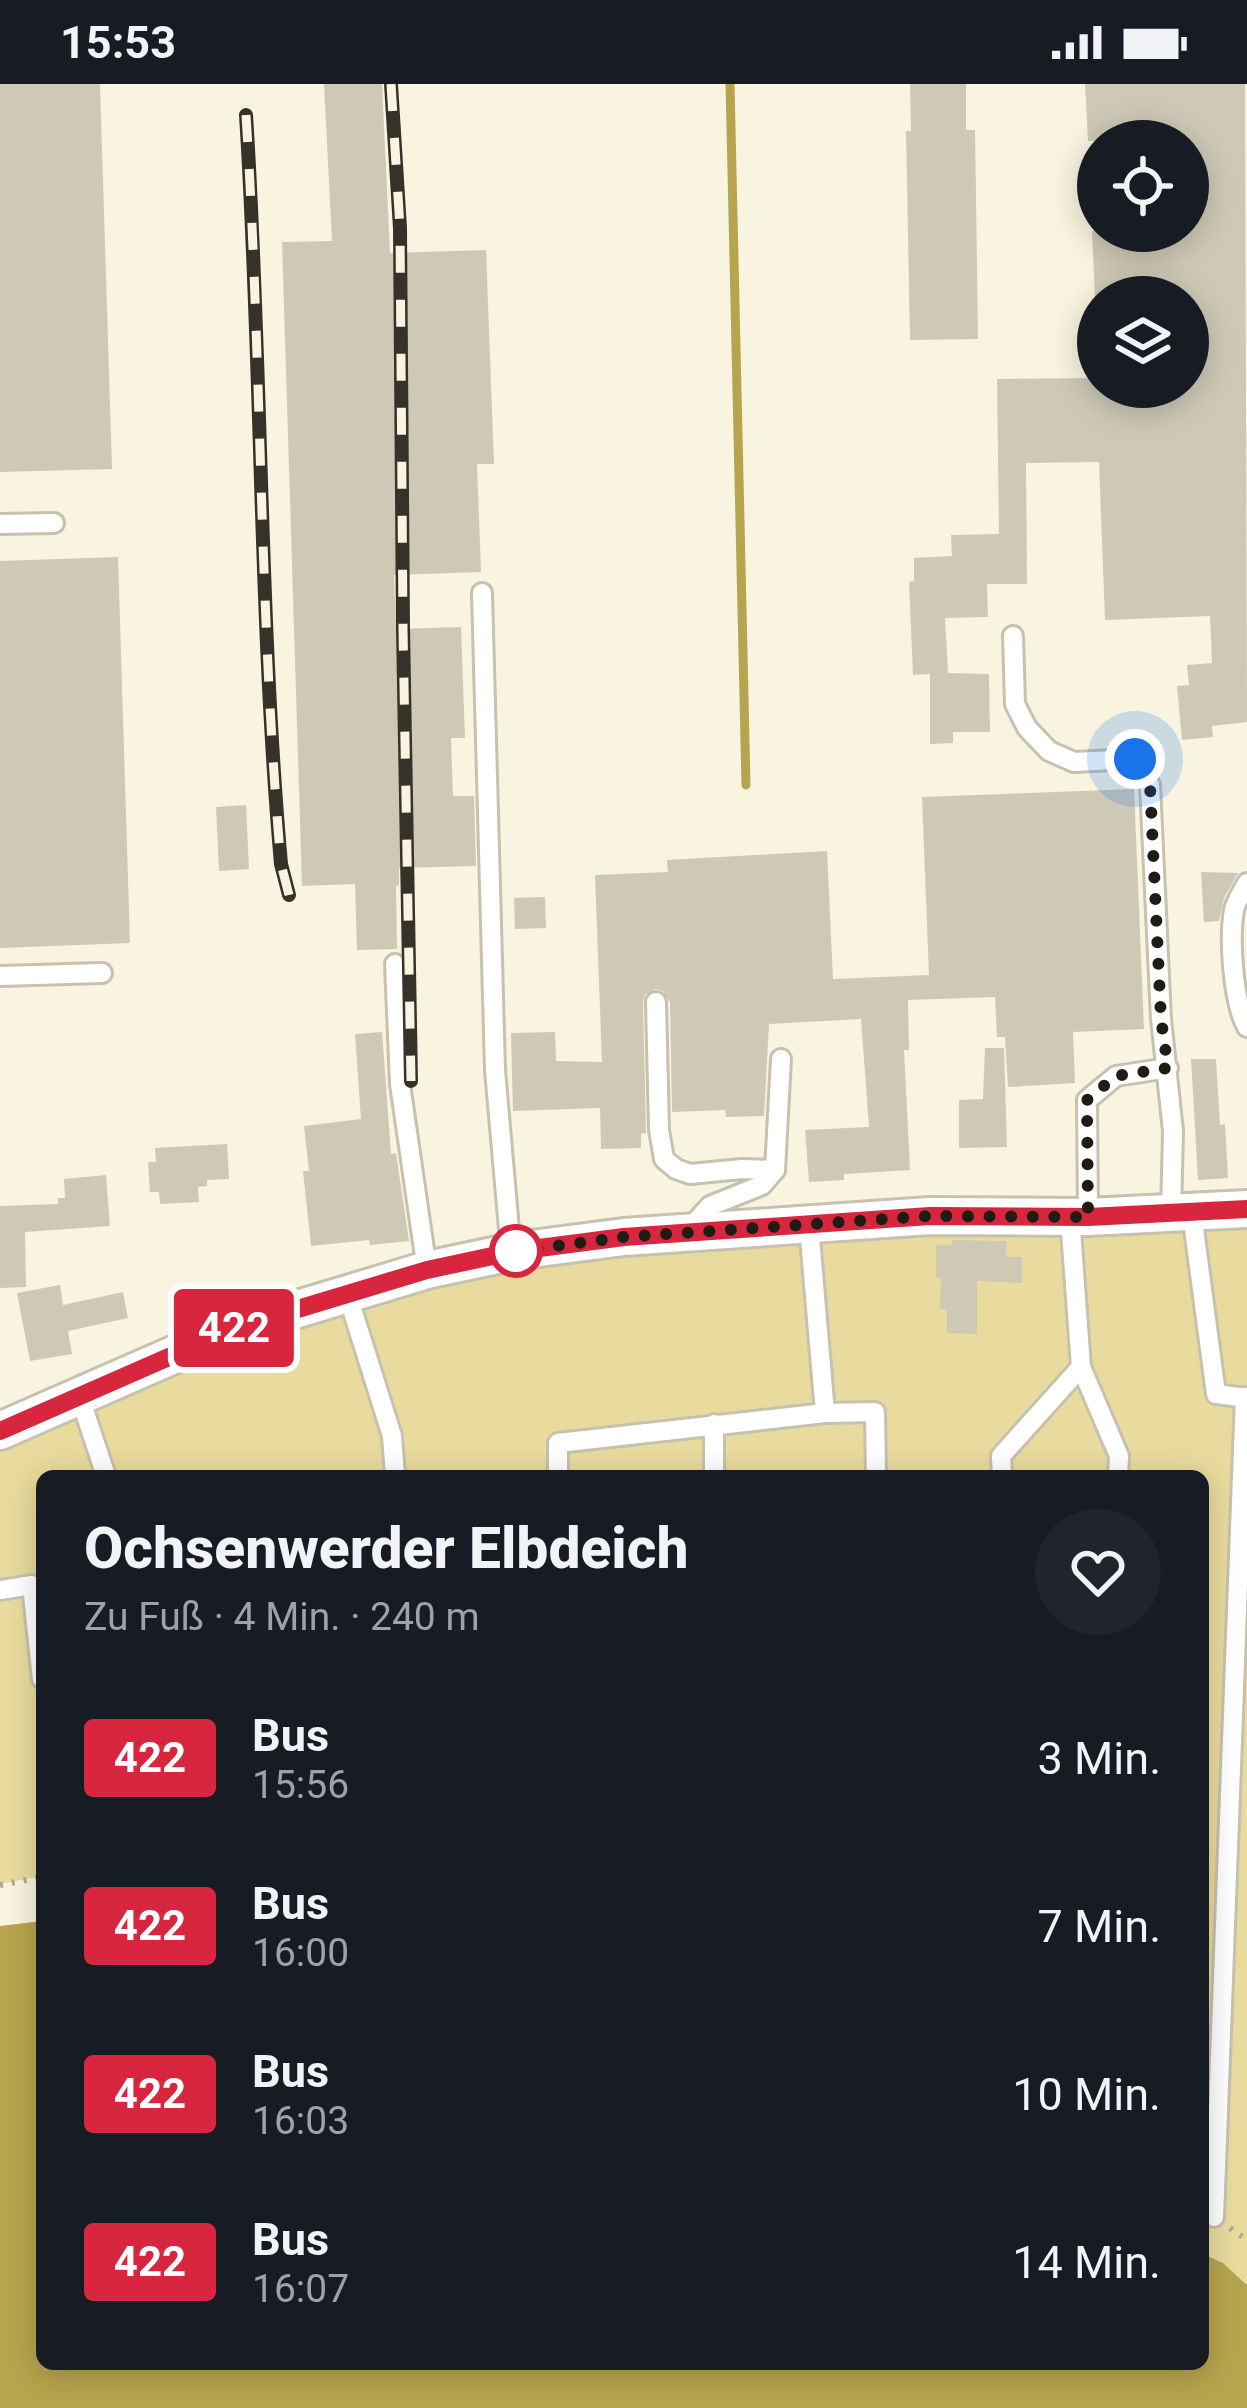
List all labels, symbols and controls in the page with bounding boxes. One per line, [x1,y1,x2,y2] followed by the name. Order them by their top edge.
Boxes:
[60,16,176,69] text: 15:53
[1077,120,1209,408] map controls
[1077,120,1209,252] button: locate
[1077,276,1209,408] button: layers
[1105,729,1165,789] your location
[491,1226,541,1276] unlabelled marker
[165,1289,303,1367] line badge: 422
[198,1303,270,1352] text: 422
[1035,1509,1161,1635] button: heart
[84,1515,688,1582] text: Ochsenwerder Elbdeich
[84,1594,480,1640] text: Zu Fuß · 4 Min. · 240 m
[252,1709,329,1762] text: Bus
[1038,1732,1161,1785] text: 3 Min.
[114,1733,186,1782] text: 422
[252,1762,349,1808] text: 15:56
[252,1877,329,1930] text: Bus
[1038,1900,1161,1953] text: 7 Min.
[114,1901,186,1950] text: 422
[252,1930,349,1976] text: 16:00
[252,2045,329,2098] text: Bus
[1012,2068,1161,2121] text: 10 Min.
[114,2069,186,2118] text: 422
[252,2098,349,2144] text: 16:03
[252,2213,329,2266] text: Bus
[1012,2236,1161,2289] text: 14 Min.
[114,2237,186,2286] text: 422
[252,2266,349,2312] text: 16:07

